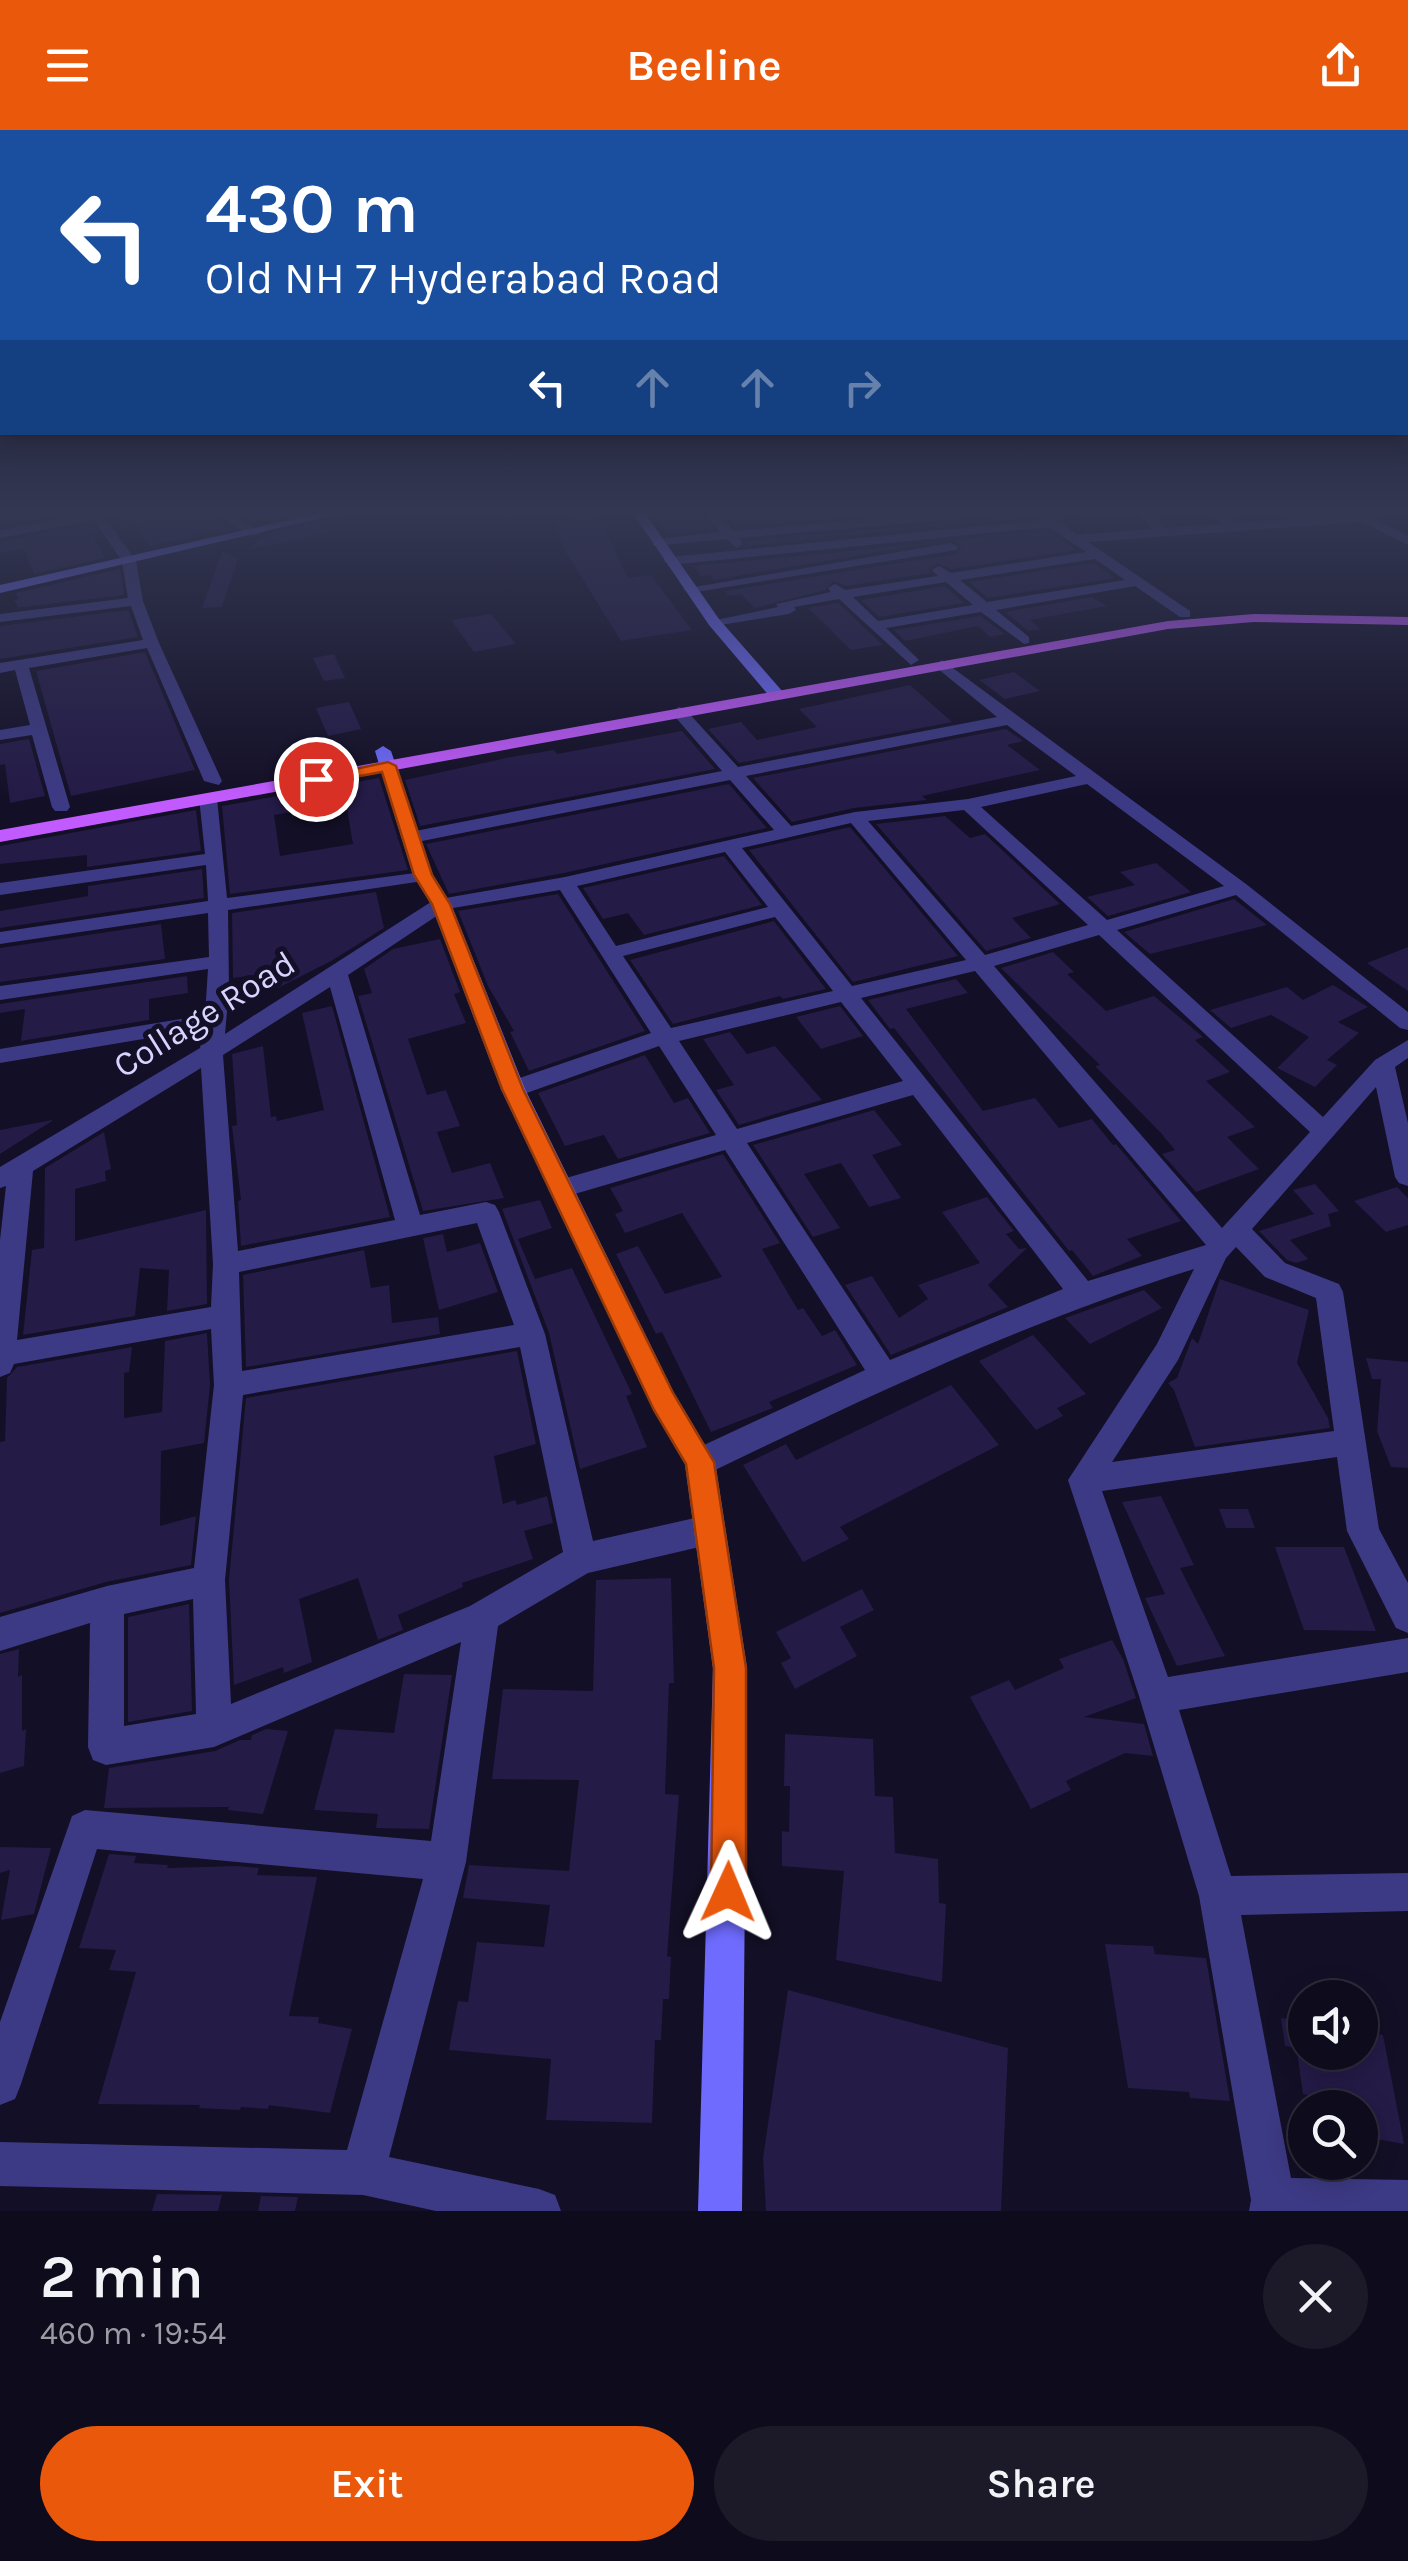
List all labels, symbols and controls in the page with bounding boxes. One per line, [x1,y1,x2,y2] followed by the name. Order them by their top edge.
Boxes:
[40,38,95,93] icon: menu
[1313,38,1368,93] icon: share
[626,39,782,91] text: Beeline
[205,168,419,250] text: 430 m
[40,170,170,300] icon: left
[205,252,722,304] text: Old NH 7 Hyderabad Road
[520,360,575,415] icon: left
[625,360,680,415] icon: ahead
[730,360,785,415] icon: ahead
[835,360,890,415] icon: right
[274,737,359,822] pin
[289,752,344,807] icon: arrive
[106,942,303,1086] street label: Collage Road
[676,1840,780,1944] position arrow
[1288,1980,1378,2180] map controls
[1288,1980,1378,2070] button: sound
[1288,2090,1378,2180] button: search
[40,2242,204,2312] text: 2 min
[1263,2244,1368,2349] button: close
[40,2315,226,2352] text: 460 m · 19:54
[40,2426,694,2541] button: Exit
[714,2426,1368,2541] button: Share

